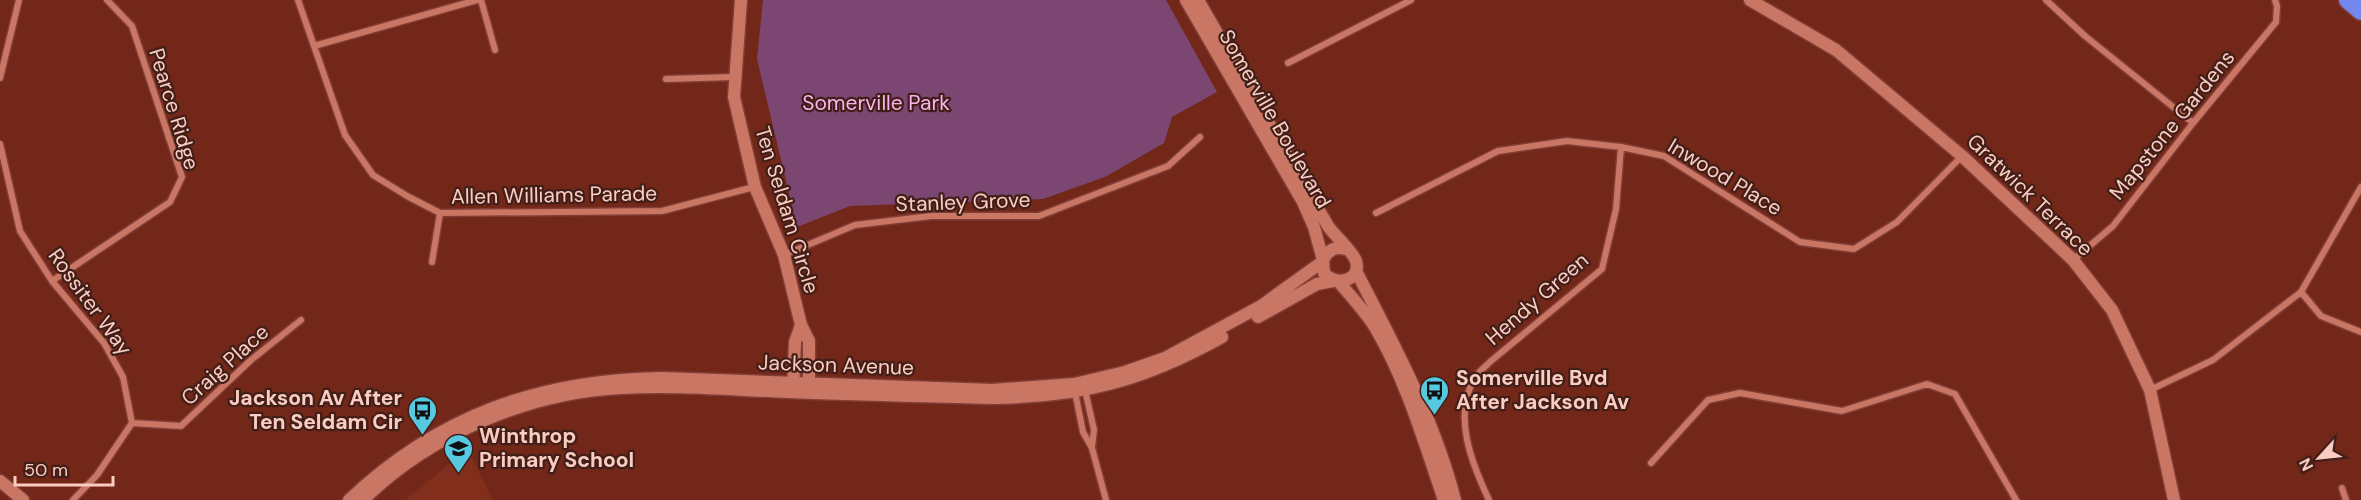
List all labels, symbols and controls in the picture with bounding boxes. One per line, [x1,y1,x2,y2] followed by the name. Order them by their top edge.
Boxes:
[1212,25,1338,213] street label: Somerville Boulevard
[2103,44,2241,206] street label: Mapstone Gardens
[142,45,206,173] street label: Pearce Ridge
[802,89,950,117] park label: Somerville Park
[748,123,826,297] street label: Ten Seldam Circle
[1961,128,2099,262] street label: Gratwick Terrace
[1663,132,1787,222] street label: Inwood Place
[451,179,657,211] street label: Allen Williams Parade
[895,186,1031,218] street label: Stanley Grove
[42,243,138,361] street label: Rossiter Way
[1480,246,1594,352] street label: Hendy Green
[175,318,275,412] street label: Craig Place
[758,348,914,382] street label: Jackson Avenue
[1456,364,1629,416] place label: Somerville Bvd After Jackson Av
[1419,374,1451,416] bus stop icon: Somerville Bvd After Jackson Av
[229,384,402,436] place label: Jackson Av After Ten Seldam Cir
[407,394,439,436] bus stop icon: Jackson Av After Ten Seldam Cir
[479,422,634,474] place label: Winthrop Primary School
[2289,428,2349,488] north arrow
[442,432,474,474] school or university icon: Winthrop Primary School
[15,449,112,487] scale bar
[2294,455,2318,475] text: N
[24,458,68,482] text: 50 m

